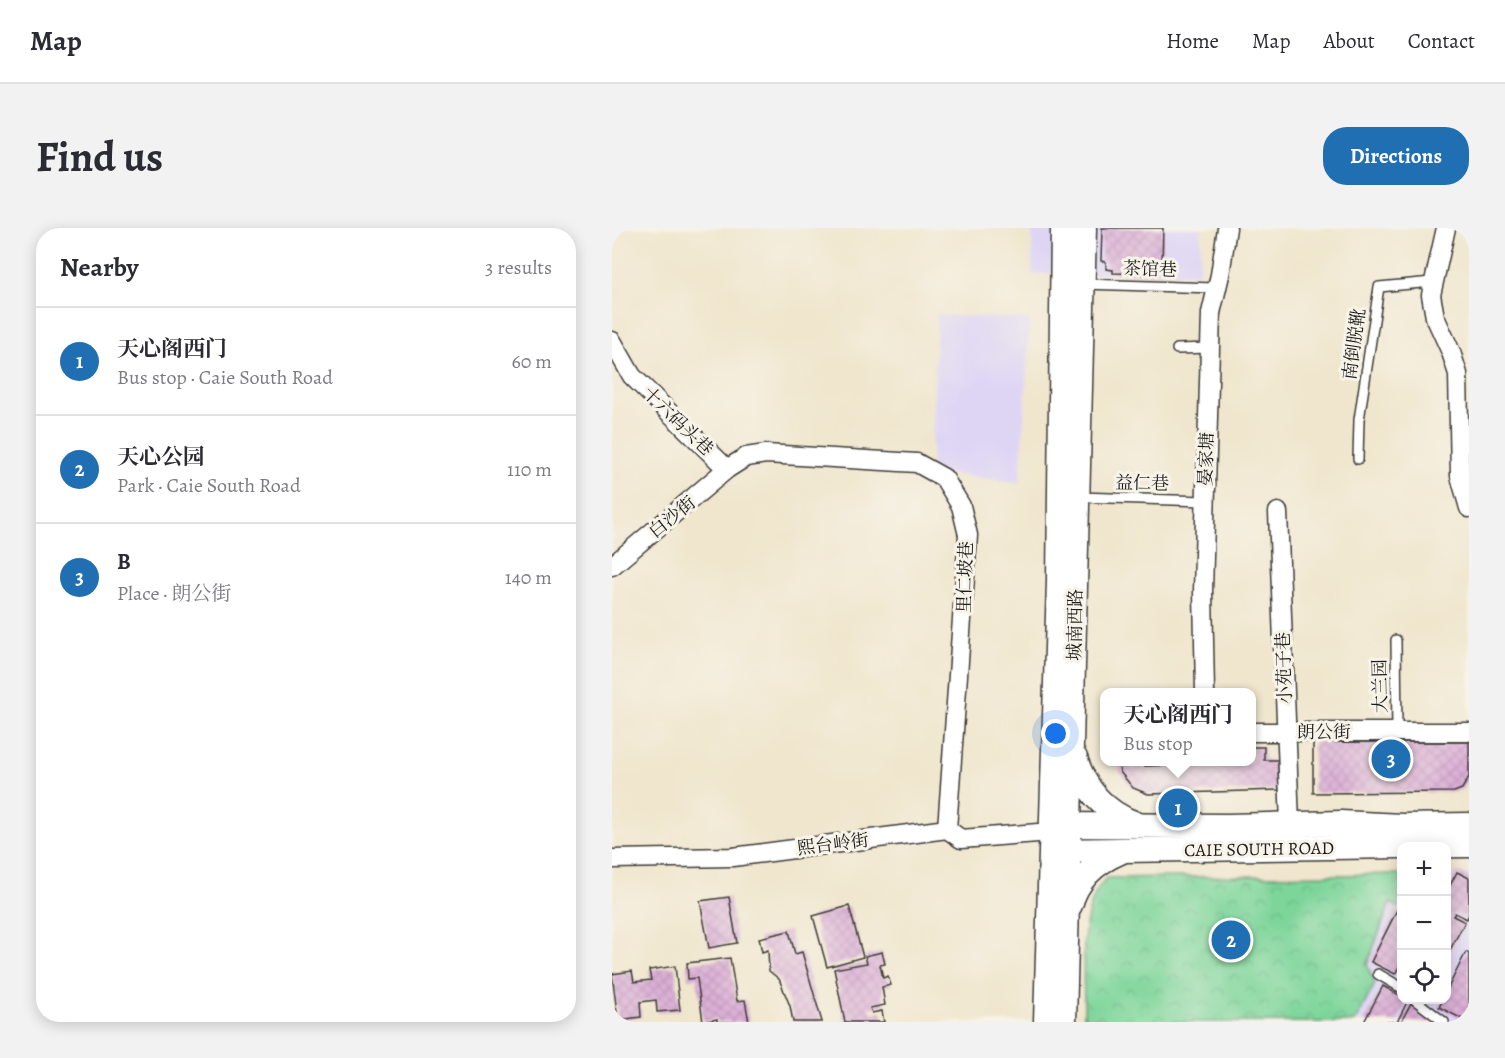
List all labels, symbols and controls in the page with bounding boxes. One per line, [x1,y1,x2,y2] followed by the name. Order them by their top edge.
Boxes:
[30,22,82,60] text: Map
[1166,27,1219,55] text: Home
[1252,27,1290,55] text: Map
[1323,27,1375,55] text: About
[1408,27,1475,55] text: Contact
[1323,127,1469,185] button: Directions
[36,128,163,185] text: Find us
[60,250,139,285] text: Nearby
[485,254,552,281] text: 3 results
[1123,256,1177,282] street label: 茶馆巷
[1337,307,1371,381] street label: 南倒脱靴
[117,334,227,364] text: 天心阁西门
[76,348,83,375] text: 1
[512,348,552,375] text: 60 m
[117,364,333,391] text: Bus stop · Caie South Road
[637,381,719,461] street label: 十六码头巷
[1193,432,1219,486] street label: 晏家塘
[117,442,205,472] text: 天心公园
[75,456,84,483] text: 2
[507,456,552,483] text: 110 m
[1115,471,1169,495] street label: 益仁巷
[117,472,301,499] text: Park · Caie South Road
[643,491,701,543] street label: 白沙街
[952,541,978,613] street label: 里仁坡巷
[117,547,131,577] text: B
[75,564,84,591] text: 3
[505,564,552,591] text: 140 m
[117,580,231,607] text: Place · 朗公街
[1062,589,1088,661] street label: 城南西路
[1271,632,1297,704] street label: 小苑子巷
[1368,659,1392,713] street label: 大兰园
[1100,688,1256,766] popup
[1123,700,1233,730] text: 天心阁西门
[1041,719,1070,748] your location
[1297,720,1351,744] street label: 朗公街
[1123,730,1193,757] text: Bus stop
[1372,736,1410,782] pin: 3
[1158,786,1198,830] pin: 1
[796,828,870,860] street label: 熙台岭街
[1184,836,1334,862] street label: CAIE SOUTH ROAD
[1397,842,1451,1004] map controls
[1397,842,1451,896] button: +
[1397,896,1451,950] button: −
[1212,918,1250,962] pin: 2
[1397,950,1451,1004] button: locate

